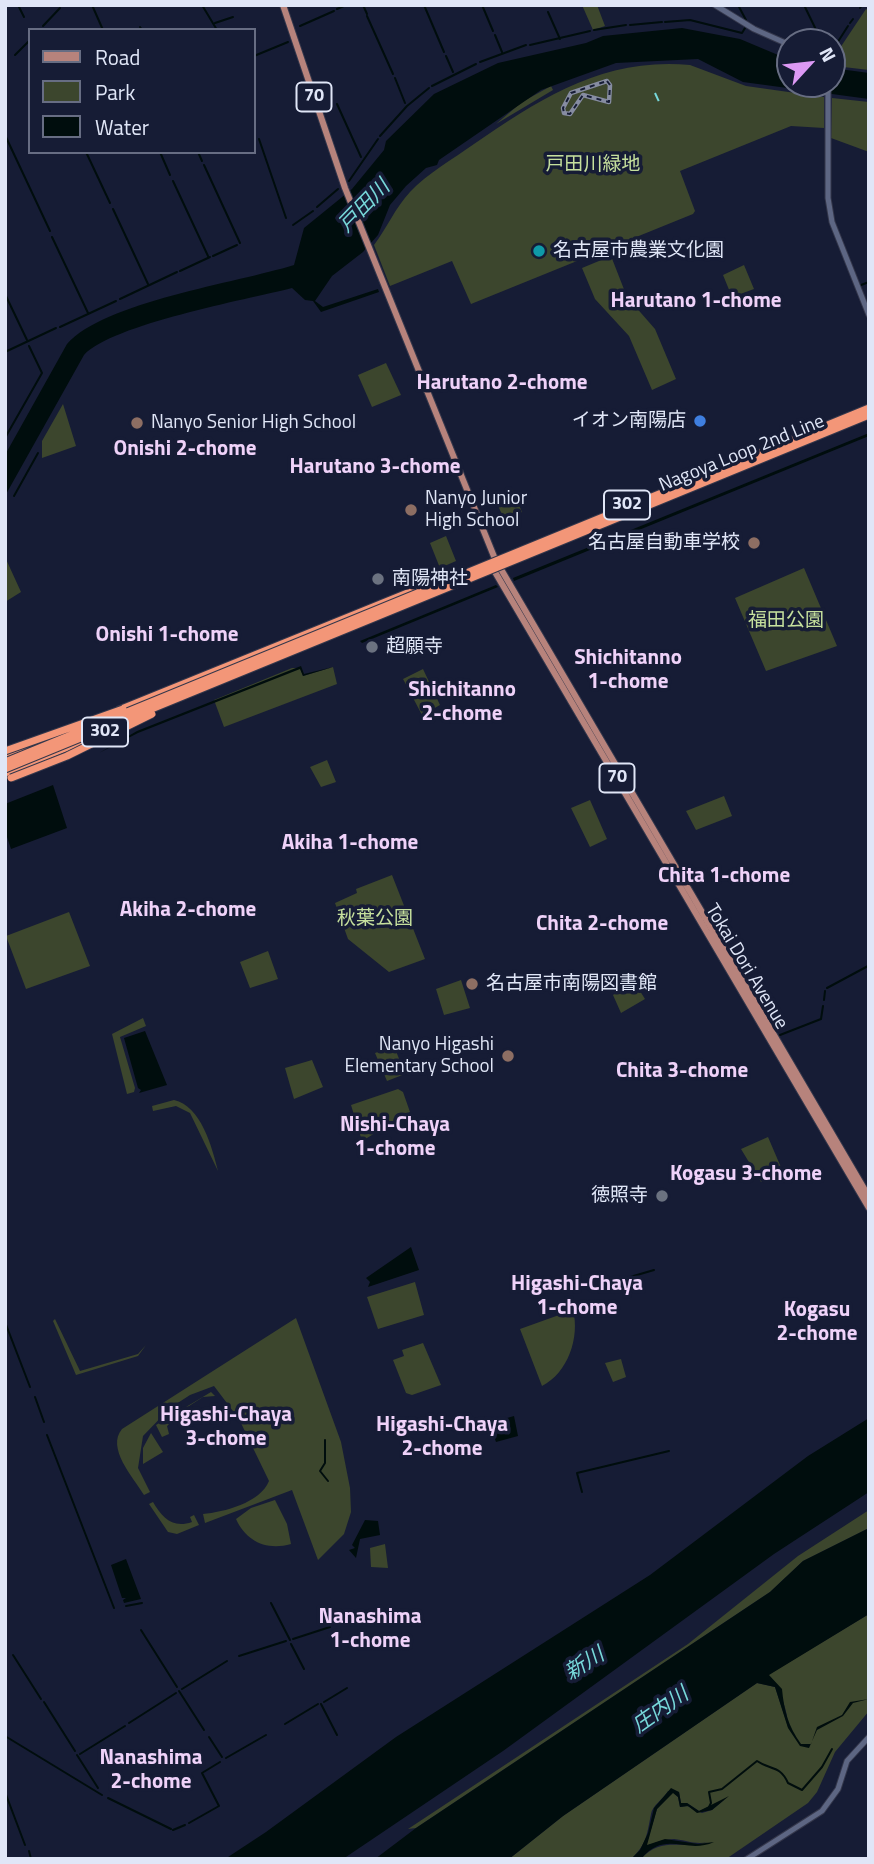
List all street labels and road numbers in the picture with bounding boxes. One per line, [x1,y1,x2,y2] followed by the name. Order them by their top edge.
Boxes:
[296,82,332,112] road number: 70
[656,410,828,498] street label: Nagoya Loop 2nd Line
[604,490,650,520] road number: 302
[82,718,128,746] road number: 302
[600,764,634,792] road number: 70
[700,900,792,1034] street label: Tokai Dori Avenue

